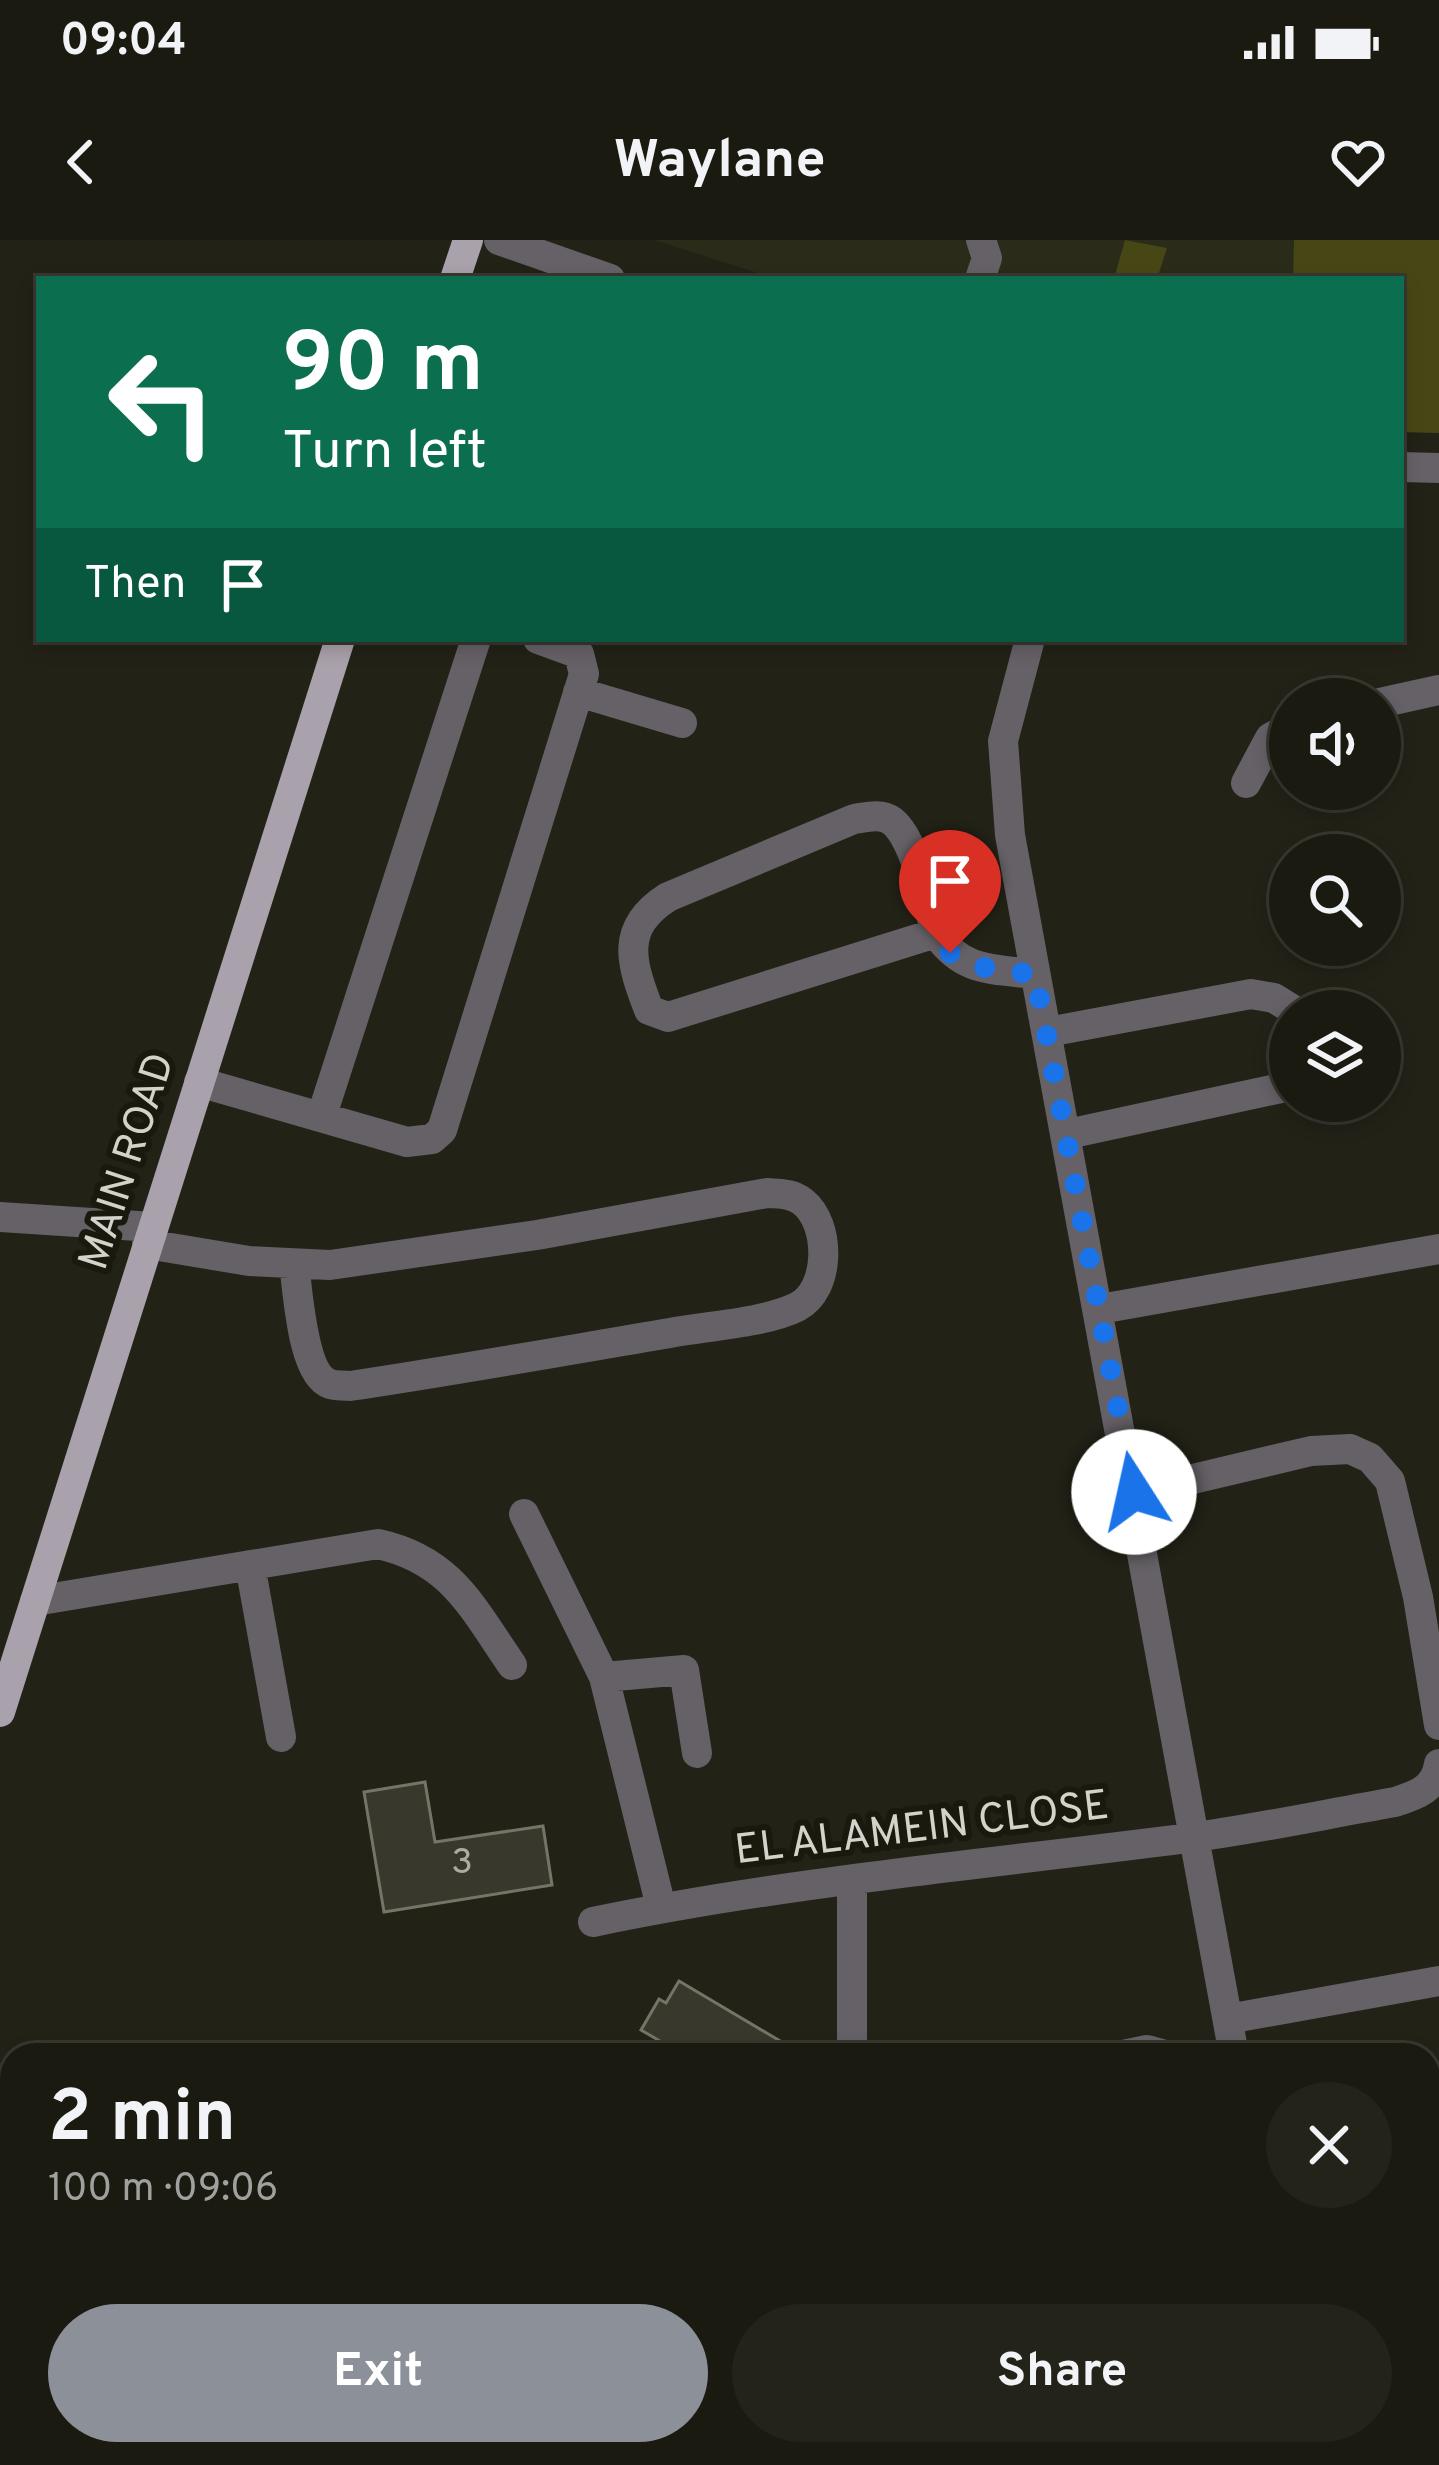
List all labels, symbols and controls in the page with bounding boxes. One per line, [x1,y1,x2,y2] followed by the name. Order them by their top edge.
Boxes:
[60,14,187,71] text: 09:04
[613,128,826,197] text: Waylane
[48,129,114,195] icon: back
[1325,129,1391,195] icon: heart
[282,315,484,421] text: 90 m
[84,324,240,480] icon: left
[282,419,487,488] text: Turn left
[210,552,276,618] icon: arrive
[84,557,186,614] text: Then
[1269,678,1401,1122] map controls
[1269,678,1401,810] button: sound
[899,830,1001,953] pin
[1269,834,1401,966] button: search
[917,848,983,914] icon: arrive
[1269,990,1401,1122] button: layers
[69,1047,189,1277] street label: MAIN ROAD
[1071,1429,1197,1555] position arrow
[732,1781,1112,1879] street label: EL ALAMEIN CLOSE
[451,1841,473,1887] house number: 3
[48,2075,236,2167] text: 2 min
[1266,2082,1392,2208] button: close
[48,2166,278,2215] text: 100 m · 09:06
[48,2304,708,2442] button: Exit
[732,2304,1392,2442] button: Share

